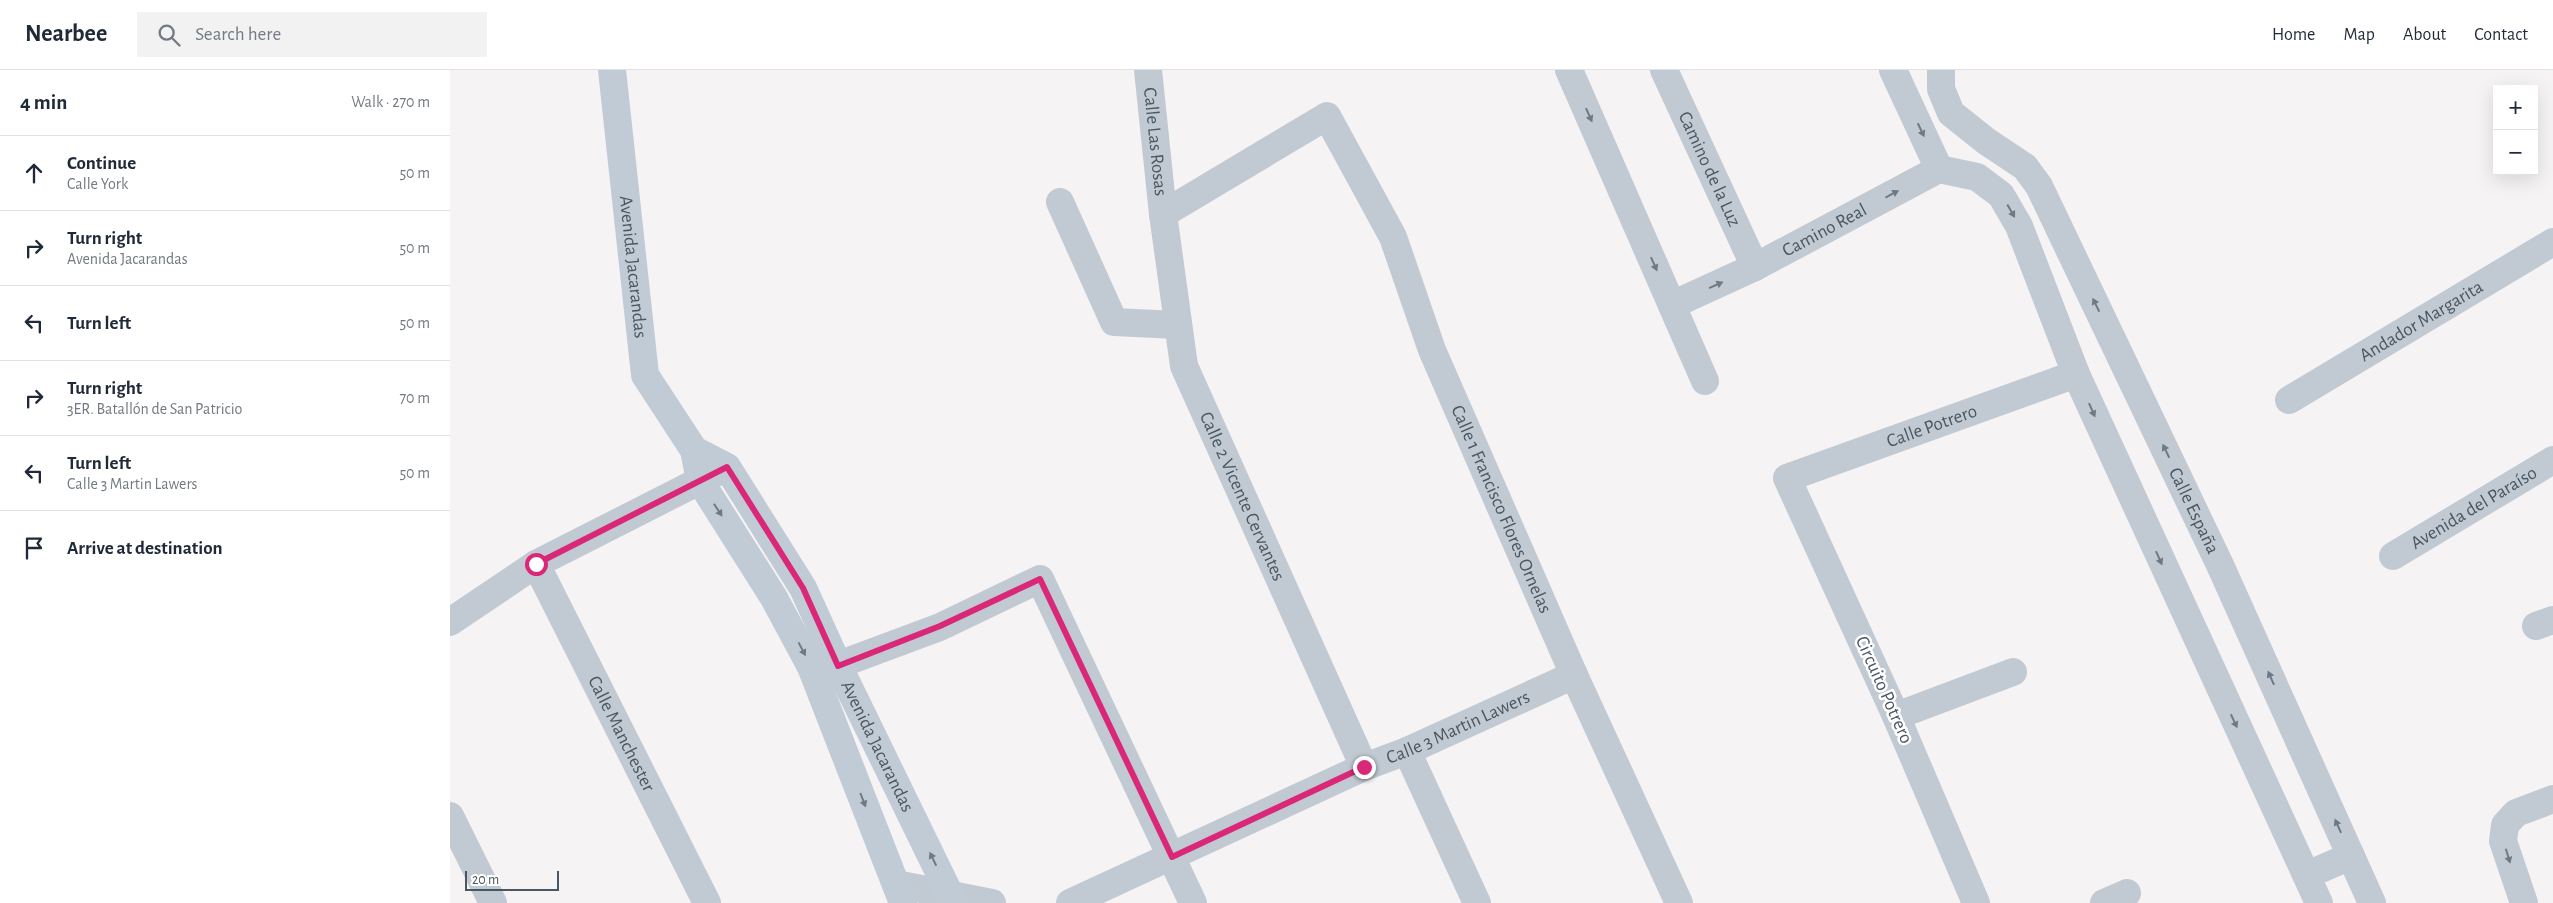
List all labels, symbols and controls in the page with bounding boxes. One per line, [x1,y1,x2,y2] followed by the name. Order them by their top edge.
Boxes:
[137,12,487,57] search box
[155,21,183,49] icon: search
[25,22,107,46] text: Nearbee
[195,25,281,44] text: Search here
[2272,26,2315,44] text: Home
[2343,26,2375,44] text: Map
[2403,26,2446,44] text: About
[2474,26,2528,44] text: Contact
[2493,85,2538,175] map controls
[2493,85,2538,130] button: +
[1140,86,1171,197] street label: Calle Las Rosas
[20,92,67,113] text: 4 min
[351,94,430,110] text: Walk · 270 m
[1585,108,1593,122] one-way arrow
[1675,109,1744,230] street label: Camino de la Luz
[1917,123,1925,137] one-way arrow
[2493,130,2538,175] button: −
[67,154,136,173] text: Continue
[20,159,48,187] icon: ahead
[399,165,430,181] text: 50 m
[67,176,128,192] text: Calle York
[1884,190,1899,198] one-way arrow
[616,195,650,339] street label: Avenida Jacarandas
[1779,200,1870,260] street label: Camino Real
[2006,204,2015,217] one-way arrow
[67,229,142,248] text: Turn right
[20,234,48,262] icon: right
[399,240,430,256] text: 50 m
[67,251,188,267] text: Avenida Jacarandas
[1650,257,1658,271] one-way arrow
[2356,277,2486,365] street label: Andador Margarita
[1709,280,1723,288] one-way arrow
[2091,298,2099,312] one-way arrow
[20,309,48,337] icon: left
[67,314,131,333] text: Turn left
[399,315,430,331] text: 50 m
[67,379,142,398] text: Turn right
[20,384,48,412] icon: right
[399,390,430,406] text: 70 m
[67,401,242,417] text: 3ER. Batallón de San Patricio
[1884,401,1980,451] street label: Calle Potrero
[1448,402,1555,616] street label: Calle 1 Francisco Flores Ornelas
[2088,403,2096,417] one-way arrow
[1196,409,1289,584] street label: Calle 2 Vicente Cervantes
[2162,444,2170,459] one-way arrow
[67,454,131,473] text: Turn left
[20,459,48,487] icon: left
[2407,463,2540,553] street label: Avenida del Paraíso
[399,465,430,481] text: 50 m
[2165,465,2223,557] street label: Calle España
[67,476,197,492] text: Calle 3 Martin Lawers
[713,503,723,517] one-way arrow
[20,534,48,562] icon: arrive
[67,539,223,558] text: Arrive at destination
[2155,551,2163,565] one-way arrow
[525,553,548,576] route start
[1852,633,1916,747] street label: Circuito Potrero
[797,643,806,656] one-way arrow
[2266,671,2274,685] one-way arrow
[585,673,659,795] street label: Calle Manchester
[838,678,918,815] street label: Avenida Jacarandas
[1384,687,1533,767] street label: Calle 3 Martin Lawers
[2231,714,2239,728] one-way arrow
[1353,756,1376,779] route end
[859,793,867,808] one-way arrow
[2333,819,2341,833] one-way arrow
[2504,849,2512,864] one-way arrow
[929,852,937,866] one-way arrow
[465,868,559,891] scale bar
[472,873,499,887] text: 20 m

